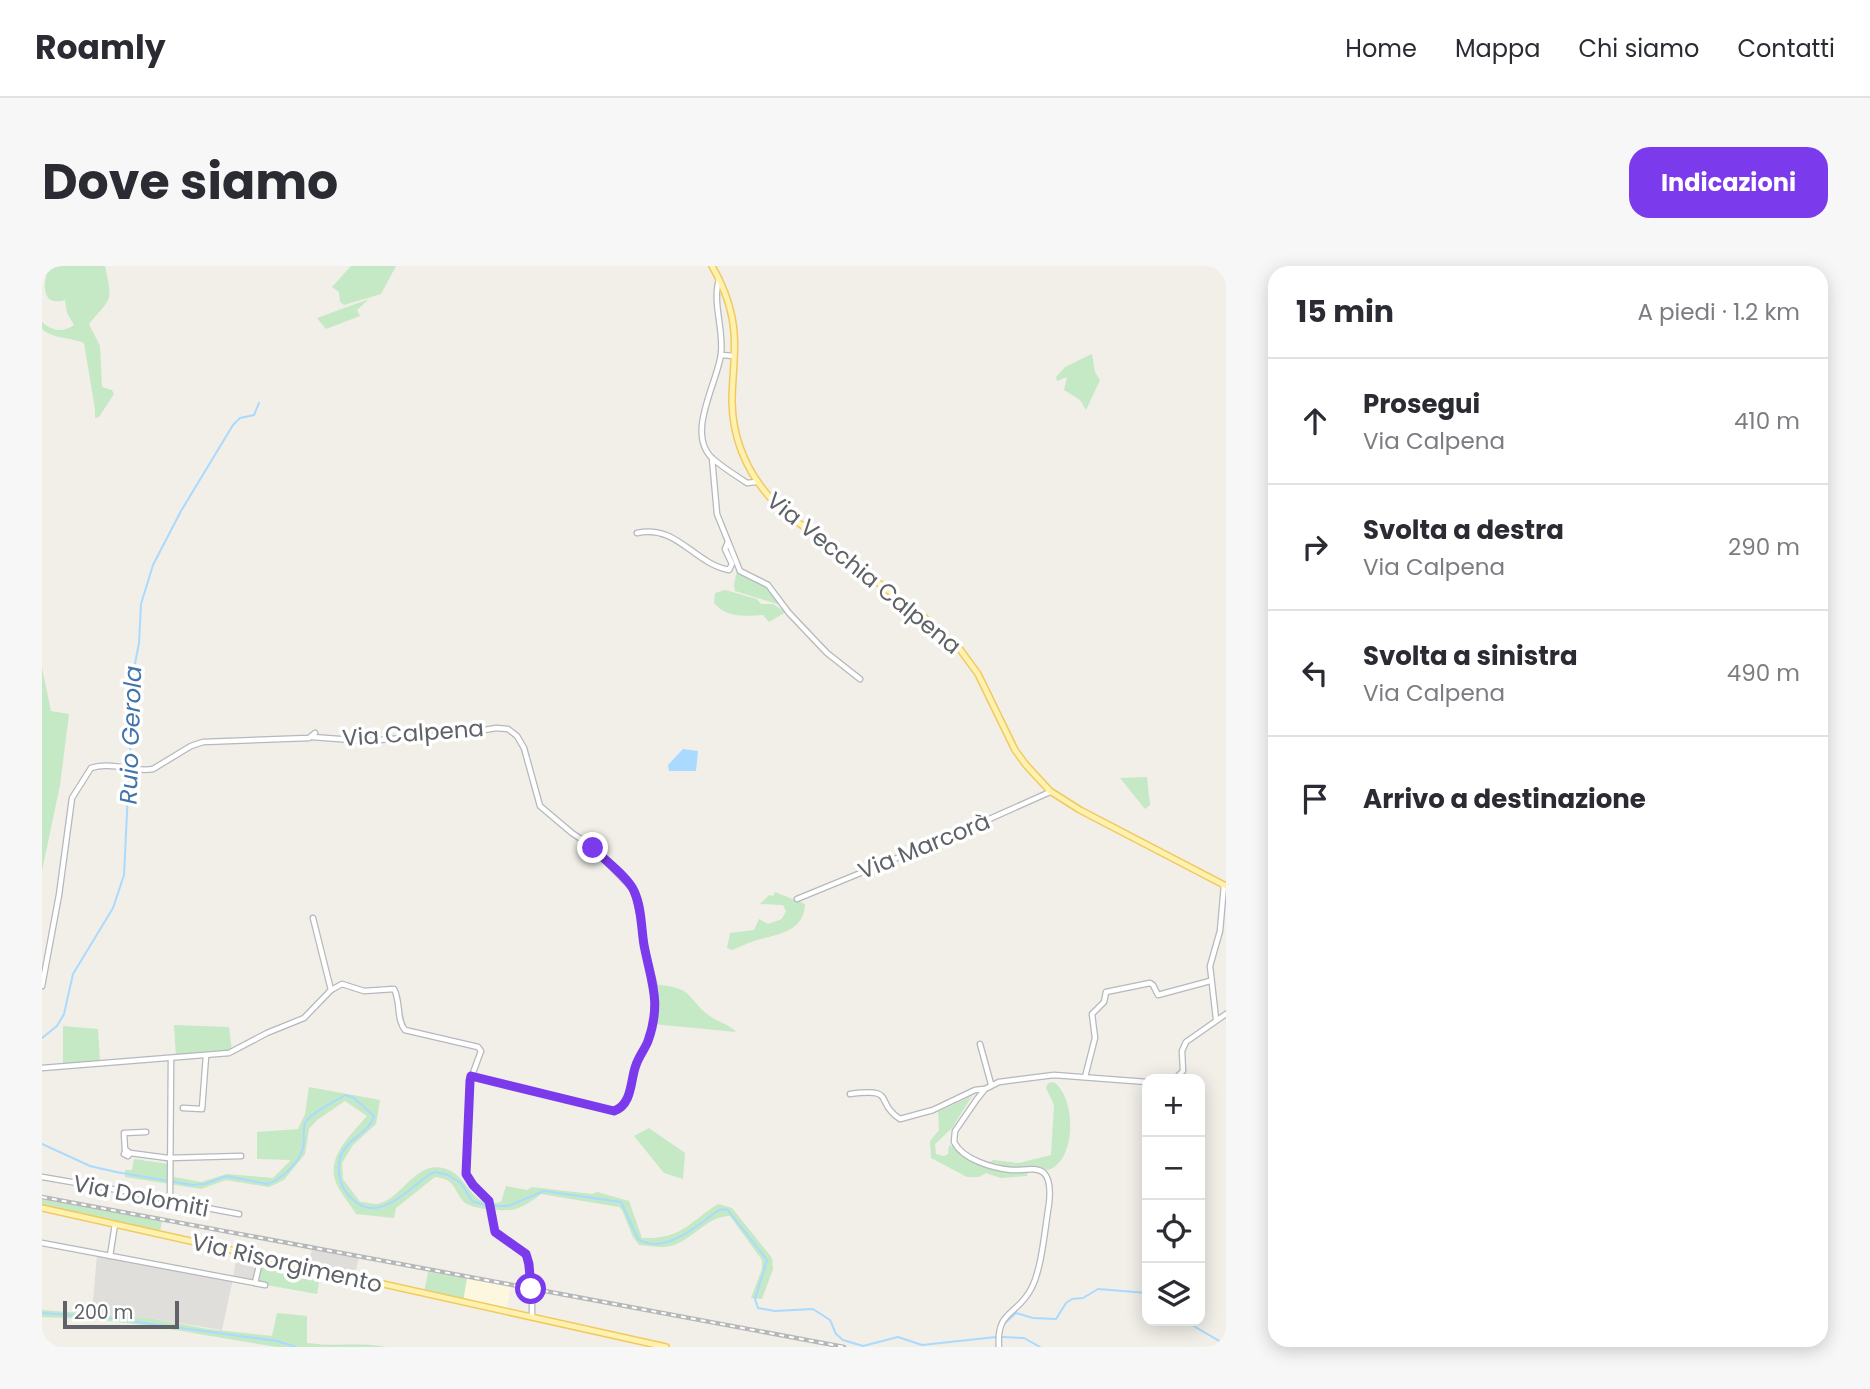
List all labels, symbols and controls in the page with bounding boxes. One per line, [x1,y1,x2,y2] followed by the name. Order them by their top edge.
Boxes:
[35,24,165,71] text: Roamly
[1345,32,1417,65] text: Home
[1455,32,1540,65] text: Mappa
[1578,32,1699,65] text: Chi siamo
[1737,32,1835,65] text: Contatti
[1629,147,1828,218] button: Indicazioni
[42,148,338,216] text: Dove siamo
[1296,290,1394,333] text: 15 min
[1637,296,1800,328] text: A piedi · 1.2 km
[1363,386,1480,422] text: Prosegui
[1296,402,1334,440] icon: ahead
[1734,405,1800,437] text: 410 m
[1363,425,1505,457] text: Via Calpena
[760,485,968,661] street label: Via Vecchia Calpena
[1363,512,1564,548] text: Svolta a destra
[1296,528,1334,566] icon: right
[1728,531,1800,563] text: 290 m
[1363,551,1505,583] text: Via Calpena
[1363,638,1578,674] text: Svolta a sinistra
[1296,654,1334,692] icon: left
[1727,657,1800,689] text: 490 m
[112,665,149,805] water label: Ruio Gerola
[1363,677,1505,709] text: Via Calpena
[341,712,485,754] street label: Via Calpena
[1296,780,1334,818] icon: arrive
[1363,781,1646,817] text: Arrivo a destinazione
[853,805,995,887] street label: Via Marcorà
[577,832,608,863] route end
[1142,1074,1205,1326] map controls
[1142,1074,1205,1137] button: +
[1142,1137,1205,1200] button: −
[70,1167,212,1225] street label: Via Dolomiti
[1142,1200,1205,1263] button: locate
[188,1225,386,1301] street label: Via Risorgimento
[1142,1263,1205,1326] button: layers
[515,1273,546,1304] route start
[63,1298,178,1330] scale bar
[74,1299,133,1326] text: 200 m

